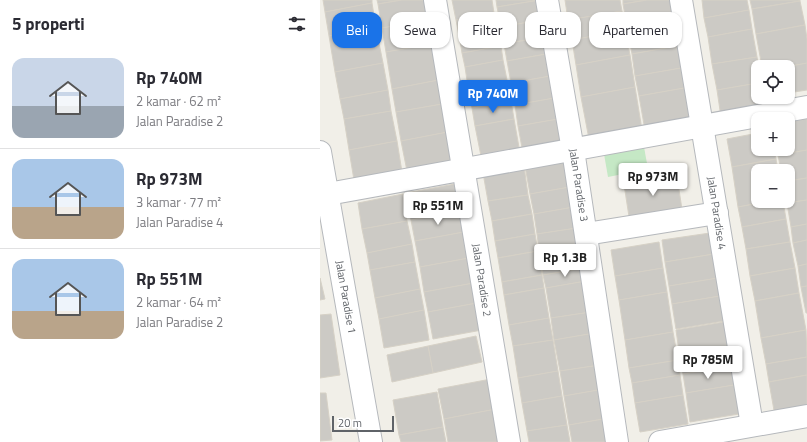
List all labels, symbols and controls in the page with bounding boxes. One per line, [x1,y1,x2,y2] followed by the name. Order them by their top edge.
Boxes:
[12,11,85,37] text: 5 properti
[332,12,382,48] chip: Beli
[390,12,450,48] chip: Sewa
[458,12,517,48] chip: Filter
[525,12,581,48] chip: Baru
[589,12,682,48] chip: Apartemen
[286,13,308,35] icon: filters
[751,60,795,208] map controls
[751,60,795,104] button: locate
[136,65,203,91] text: Rp 740M
[44,74,92,122] icon: home
[456,80,530,114] pin: Rp 740M
[468,83,519,103] text: Rp 740M
[136,91,221,111] text: 2 kamar · 62 m²
[136,111,223,131] text: Jalan Paradise 2
[751,112,795,156] button: +
[565,147,593,223] street label: Jalan Paradise 3
[616,163,690,197] pin: Rp 973M
[751,164,795,208] button: −
[136,166,203,192] text: Rp 973M
[628,166,679,186] text: Rp 973M
[44,175,92,223] icon: home
[703,175,731,251] street label: Jalan Paradise 4
[136,192,221,212] text: 3 kamar · 77 m²
[401,192,475,226] pin: Rp 551M
[413,195,464,215] text: Rp 551M
[136,212,223,232] text: Jalan Paradise 4
[468,242,496,318] street label: Jalan Paradise 2
[528,244,602,278] pin: Rp 1.3B
[543,247,587,267] text: Rp 1.3B
[332,259,360,335] street label: Jalan Paradise 1
[136,266,203,292] text: Rp 551M
[44,275,92,323] icon: home
[136,292,221,312] text: 2 kamar · 64 m²
[136,312,223,332] text: Jalan Paradise 2
[671,346,745,380] pin: Rp 785M
[683,349,734,369] text: Rp 785M
[332,414,394,433] scale bar
[338,415,362,431] text: 20 m

